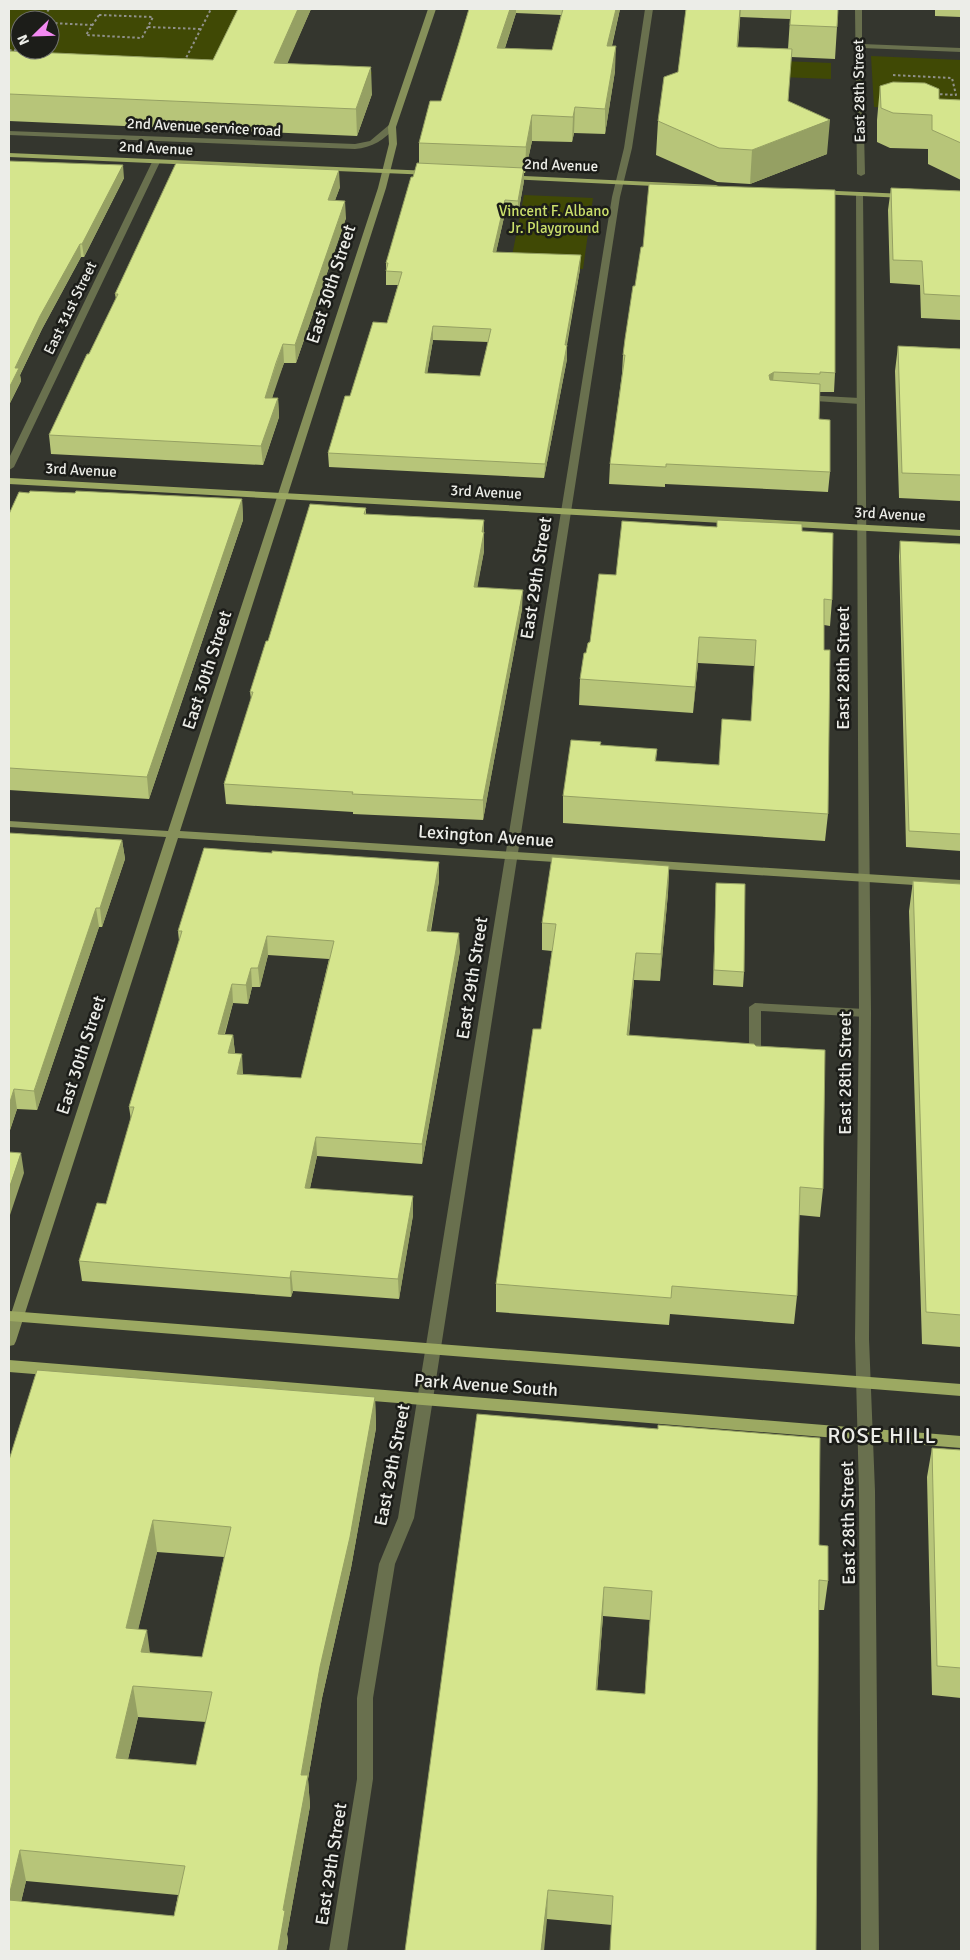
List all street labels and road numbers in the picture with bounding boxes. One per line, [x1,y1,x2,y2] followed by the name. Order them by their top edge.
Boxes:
[849,39,869,143] street label: East 28th Street
[126,114,282,140] street label: 2nd Avenue service road
[118,137,194,159] street label: 2nd Avenue
[523,155,599,175] street label: 2nd Avenue
[301,222,361,346] street label: East 30th Street
[40,258,100,358] street label: East 31st Street
[45,459,117,481] street label: 3rd Avenue
[450,481,522,503] street label: 3rd Avenue
[854,503,926,525] street label: 3rd Avenue
[515,515,557,641] street label: East 29th Street
[832,606,854,730] street label: East 28th Street
[177,608,237,732] street label: East 30th Street
[417,820,555,852] street label: Lexington Avenue
[451,915,493,1041] street label: East 29th Street
[51,993,111,1117] street label: East 30th Street
[834,1011,856,1135] street label: East 28th Street
[413,1369,559,1401] street label: Park Avenue South
[369,1402,415,1528] street label: East 29th Street
[836,1461,860,1585] street label: East 28th Street
[310,1801,352,1927] street label: East 29th Street

